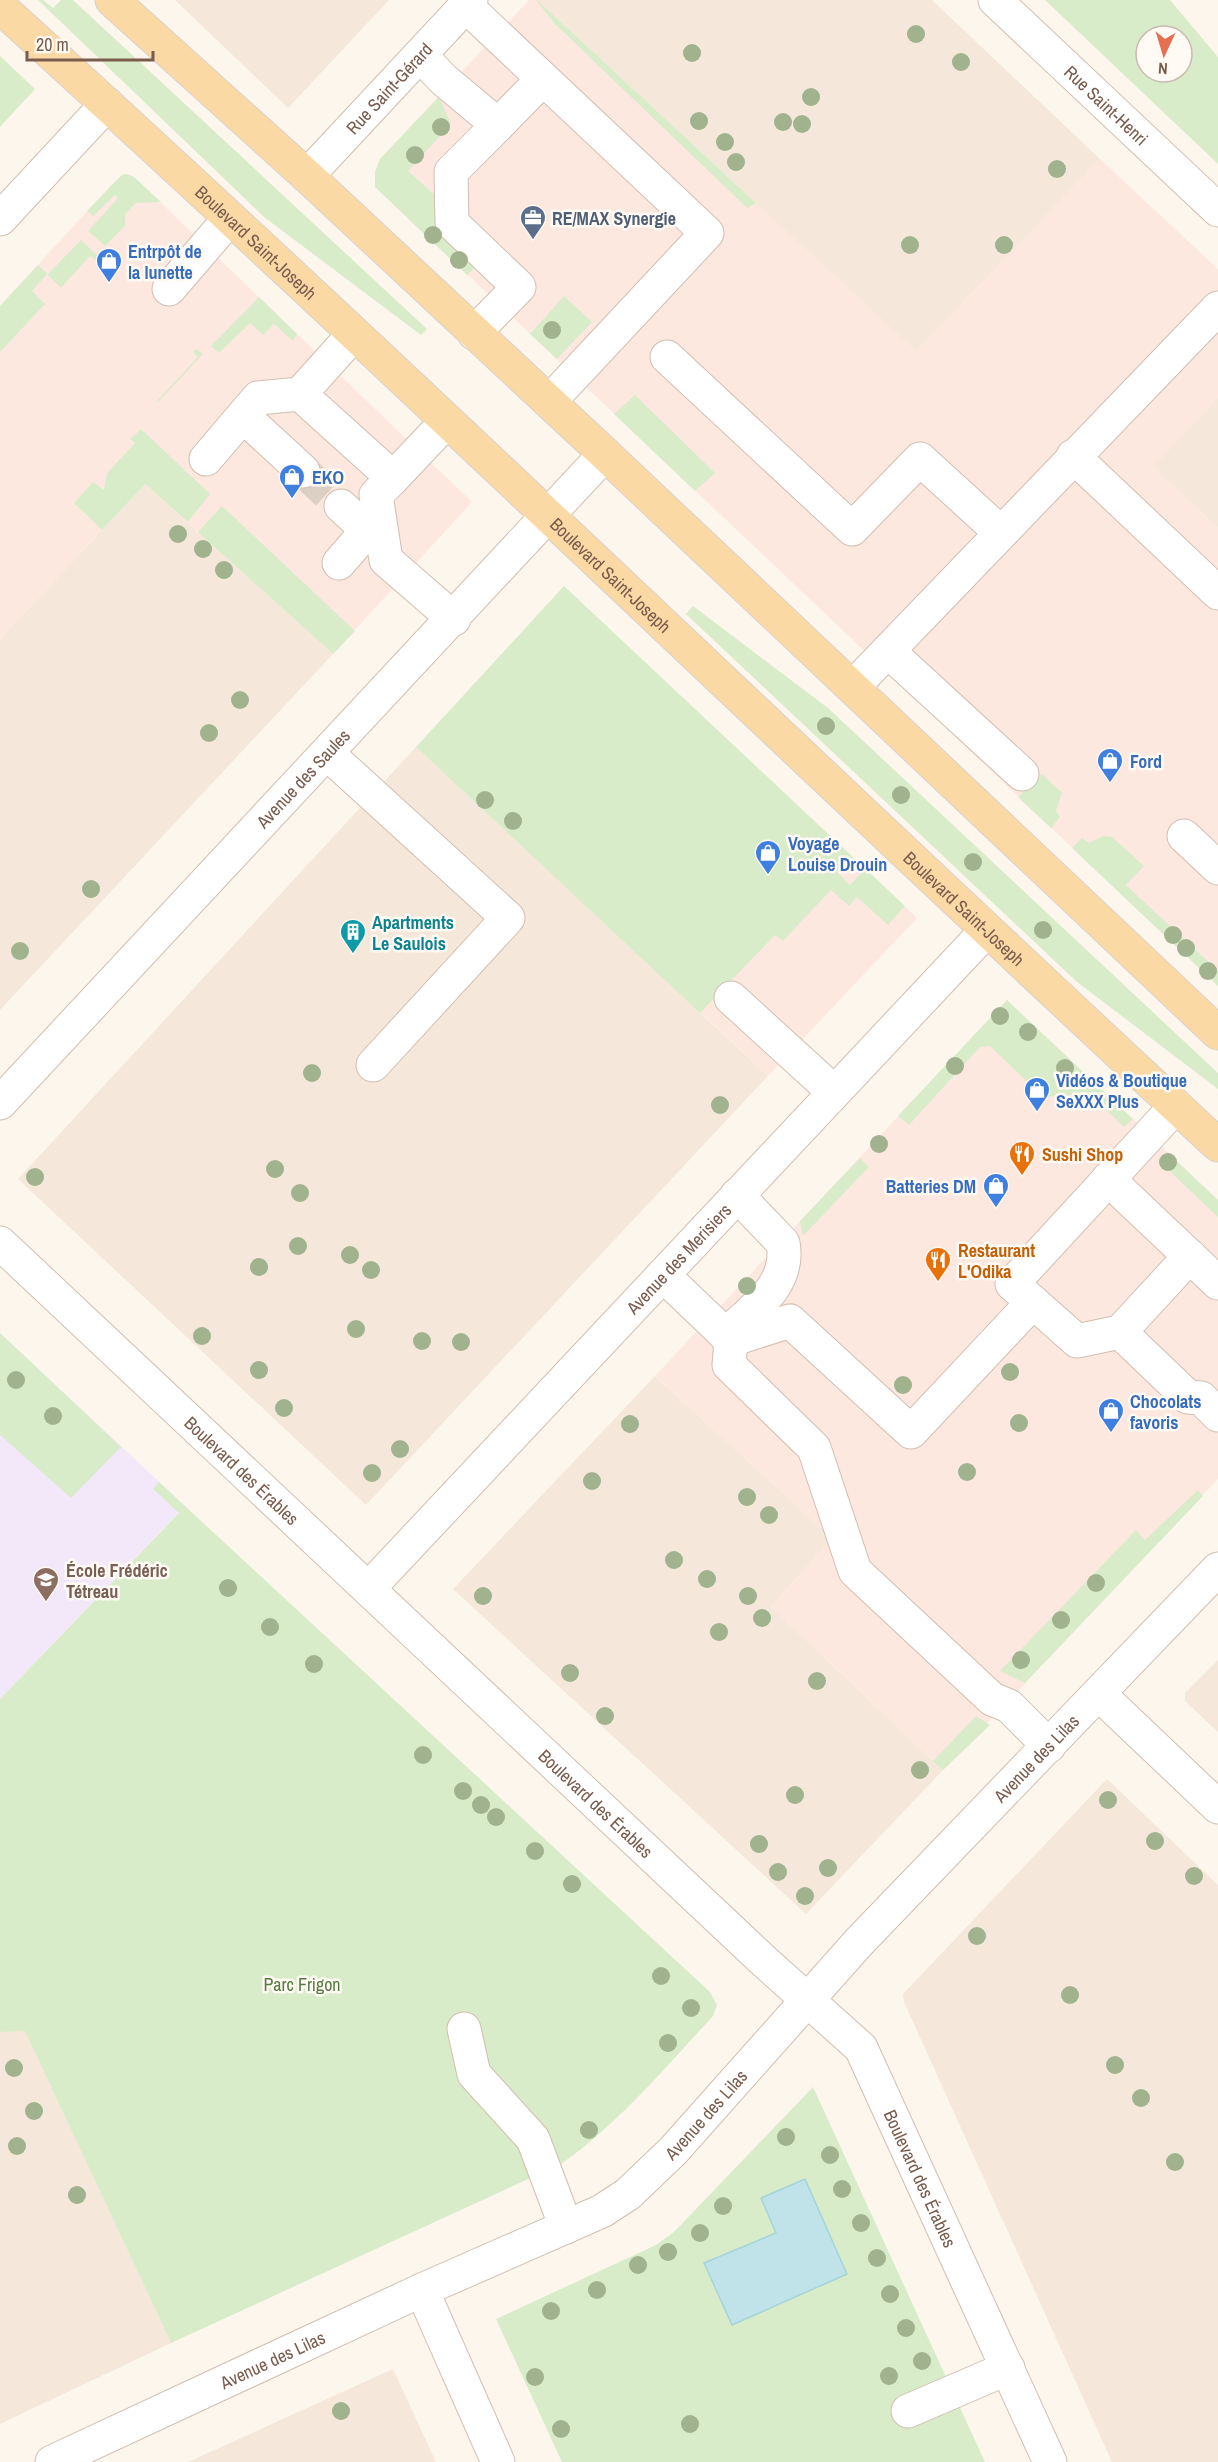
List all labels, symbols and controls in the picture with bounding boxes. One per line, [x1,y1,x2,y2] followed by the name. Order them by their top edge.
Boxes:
[27,24,153,62] scale bar
[1134,24,1194,84] north arrow
[36,32,69,57] text: 20 m
[340,37,438,139] street label: Rue Saint-Gérard
[1157,58,1168,80] text: N
[1059,59,1154,151] street label: Rue Saint-Henri
[190,180,323,305] street label: Boulevard Saint-Joseph
[518,203,548,241] office icon: RE/MAX Synergie
[552,206,676,231] place label: RE/MAX Synergie
[128,239,202,285] place label: Entrpôt de la lunette
[94,246,124,284] shop icon: Entrpôt de la lunette
[277,462,307,500] shop icon: EKO
[312,465,344,490] place label: EKO
[545,512,677,638] street label: Boulevard Saint-Joseph
[250,723,355,834] street label: Avenue des Saules
[1095,746,1125,784] shop icon: Ford
[1130,749,1162,774] place label: Ford
[788,831,887,877] place label: Voyage Louise Drouin
[753,838,783,876] shop icon: Voyage Louise Drouin
[898,845,1030,971] street label: Boulevard Saint-Joseph
[372,910,454,956] place label: Apartments Le Saulois
[338,917,368,955] building icon: Apartments Le Saulois
[1056,1068,1187,1114] place label: Vidéos & Boutique SeXXX Plus
[1022,1075,1052,1113] shop icon: Vidéos & Boutique SeXXX Plus
[1007,1139,1037,1177] restaurant icon: Sushi Shop
[1042,1142,1123,1167] place label: Sushi Shop
[981,1171,1011,1209] shop icon: Batteries DM
[886,1174,976,1199] place label: Batteries DM
[620,1198,737,1320] street label: Avenue des Merisiers
[958,1238,1035,1284] place label: Restaurant L'Odika
[923,1245,953,1283] restaurant icon: Restaurant L'Odika
[1130,1389,1201,1435] place label: Chocolats favoris
[1096,1396,1126,1434] shop icon: Chocolats favoris
[179,1410,305,1530] street label: Boulevard des Érables
[66,1558,168,1604] place label: École Frédéric Tétreau
[31,1565,61,1603] school or university icon: École Frédéric Tétreau
[987,1709,1084,1808] street label: Avenue des Lilas
[533,1743,659,1863] street label: Boulevard des Érables
[263,1972,341,1997] park label: Parc Frigon
[658,2064,753,2166] street label: Avenue des Lilas
[878,2105,963,2251] street label: Boulevard des Érables
[215,2324,329,2395] street label: Avenue des Lilas

